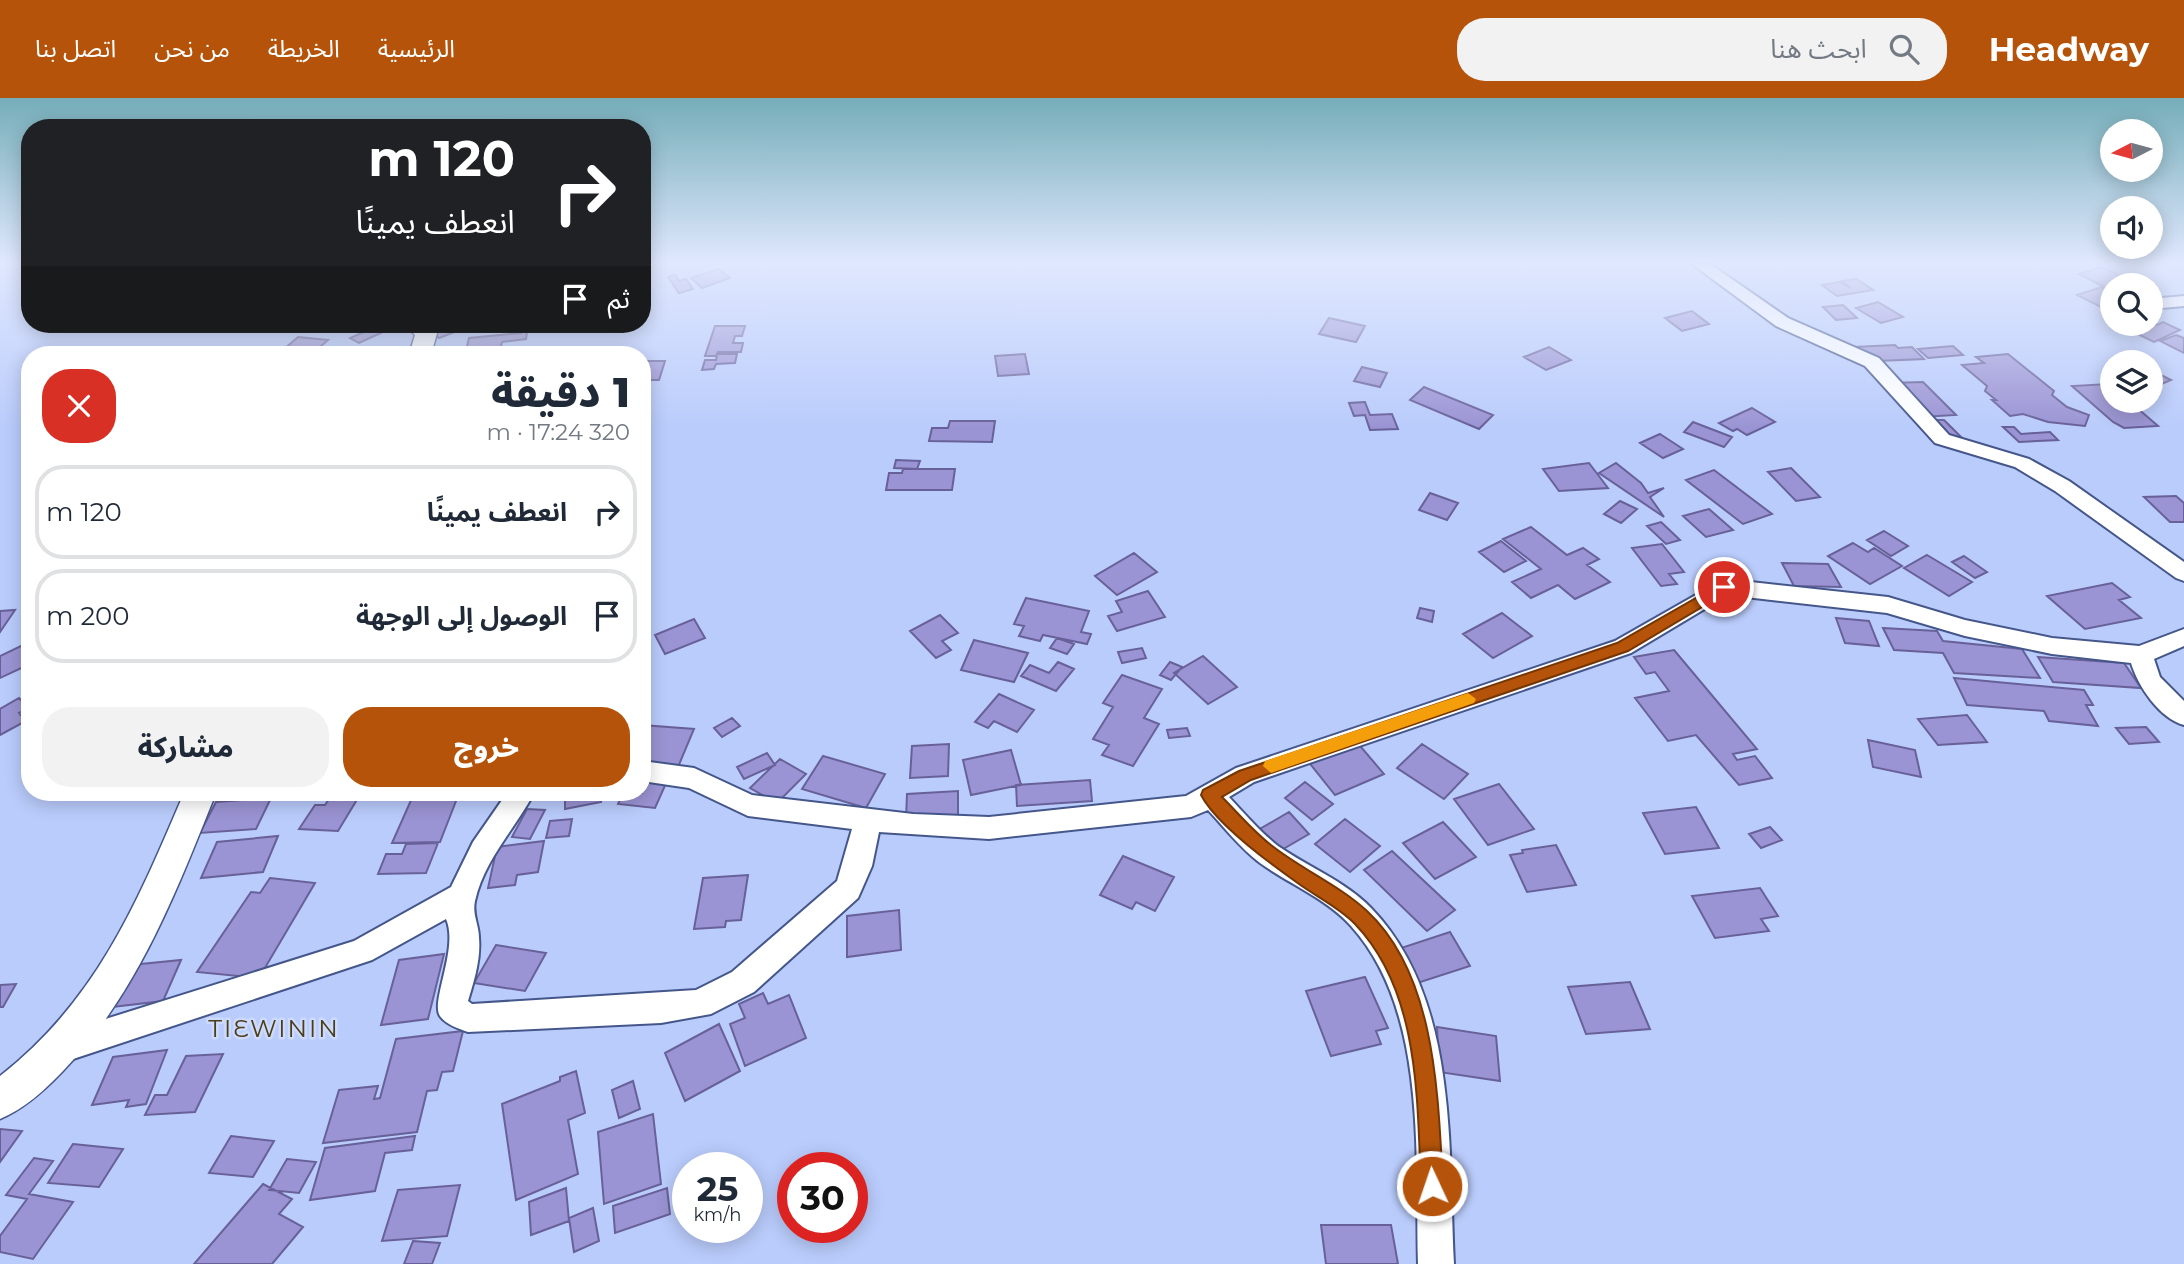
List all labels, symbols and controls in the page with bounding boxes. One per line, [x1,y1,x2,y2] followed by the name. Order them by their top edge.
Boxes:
[1457,18,1947,81] search box
[1989,29,2149,69] text: Headway
[1885,30,1923,68] icon: search
[1770,33,1867,65] text: ابحث هنا
[35,34,116,63] text: اتصل بنا
[154,34,230,63] text: من نحن
[268,34,340,63] text: الخريطة
[378,34,455,63] text: الرئيسية
[2100,119,2163,182] north arrow
[2100,119,2163,413] map controls
[368,129,515,188] text: 120 m
[539,147,630,238] icon: right
[2100,196,2163,259] button: sound
[356,202,515,241] text: انعطف يمينًا
[2100,273,2163,336] button: search
[556,280,594,318] icon: arrive
[608,283,630,315] text: ثم
[2100,350,2163,413] button: layers
[491,366,630,418] text: 1 دقيقة
[42,369,116,443] button: close
[487,418,630,446] text: 320 m · 17:24
[588,493,626,531] icon: right
[46,496,122,528] text: 120 m
[427,496,567,528] text: انعطف يمينًا
[1694,557,1754,617] pin
[1705,568,1743,606] icon: arrive
[588,597,626,635] icon: arrive
[46,600,130,632] text: 200 m
[356,600,567,632] text: الوصول إلى الوجهة
[42,707,329,787] button: مشاركة
[343,707,630,787] button: خروج
[208,1014,340,1043] district label: TIƐWININ
[1395,1149,1469,1223] position arrow
[777,1152,868,1243] speed limit sign: 30
[697,1167,738,1210] text: 25
[693,1204,742,1226] text: km/h

